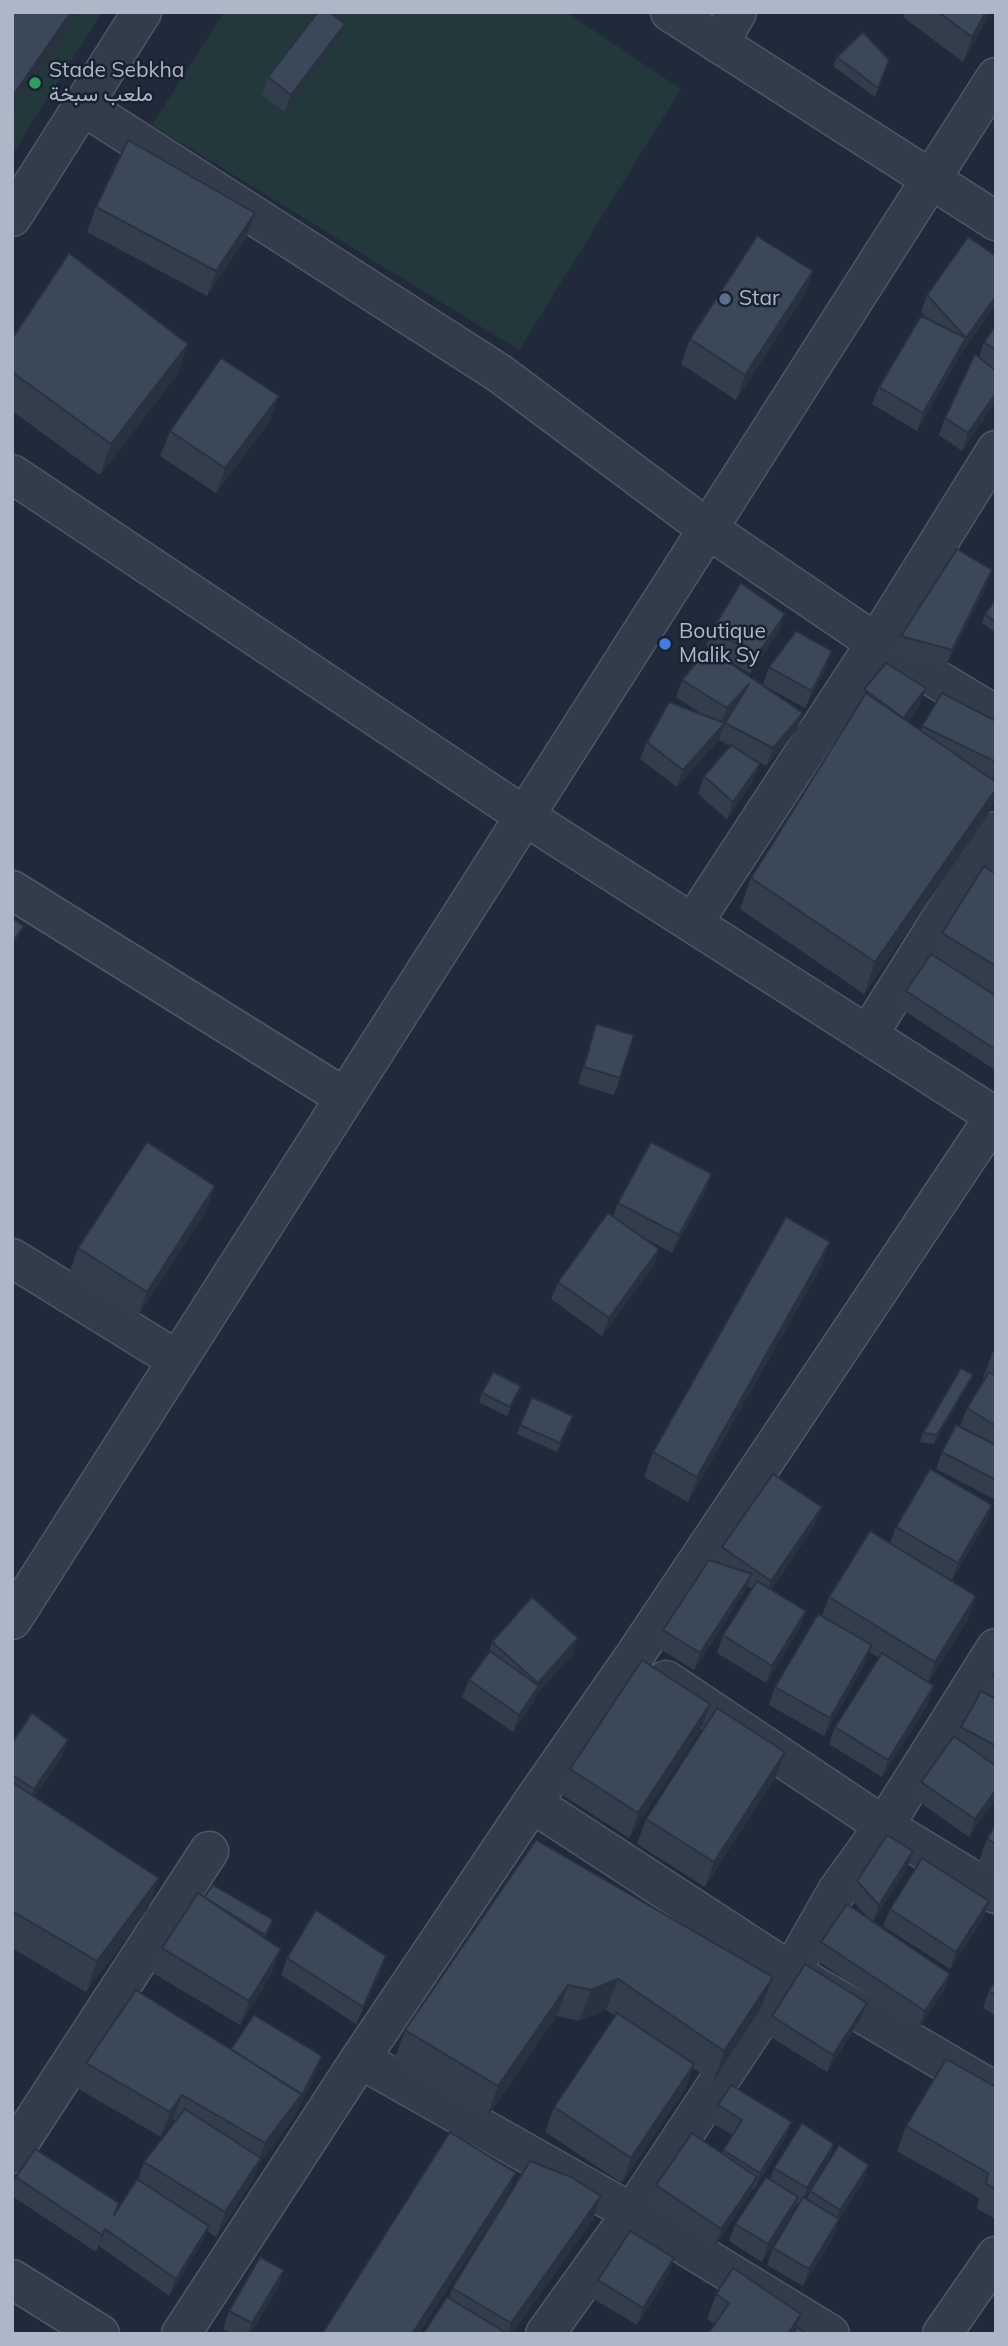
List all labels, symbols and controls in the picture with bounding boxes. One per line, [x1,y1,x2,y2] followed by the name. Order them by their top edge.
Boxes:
[49,58,184,108] place label: Stade Sebkha ملعب سبخة
[27,75,43,91] marker: Stade Sebkha ملعب سبخة
[739,286,780,312] place label: Star
[717,291,733,307] marker: Star
[679,619,766,669] place label: Boutique Malik Sy
[657,636,673,652] marker: Boutique Malik Sy

